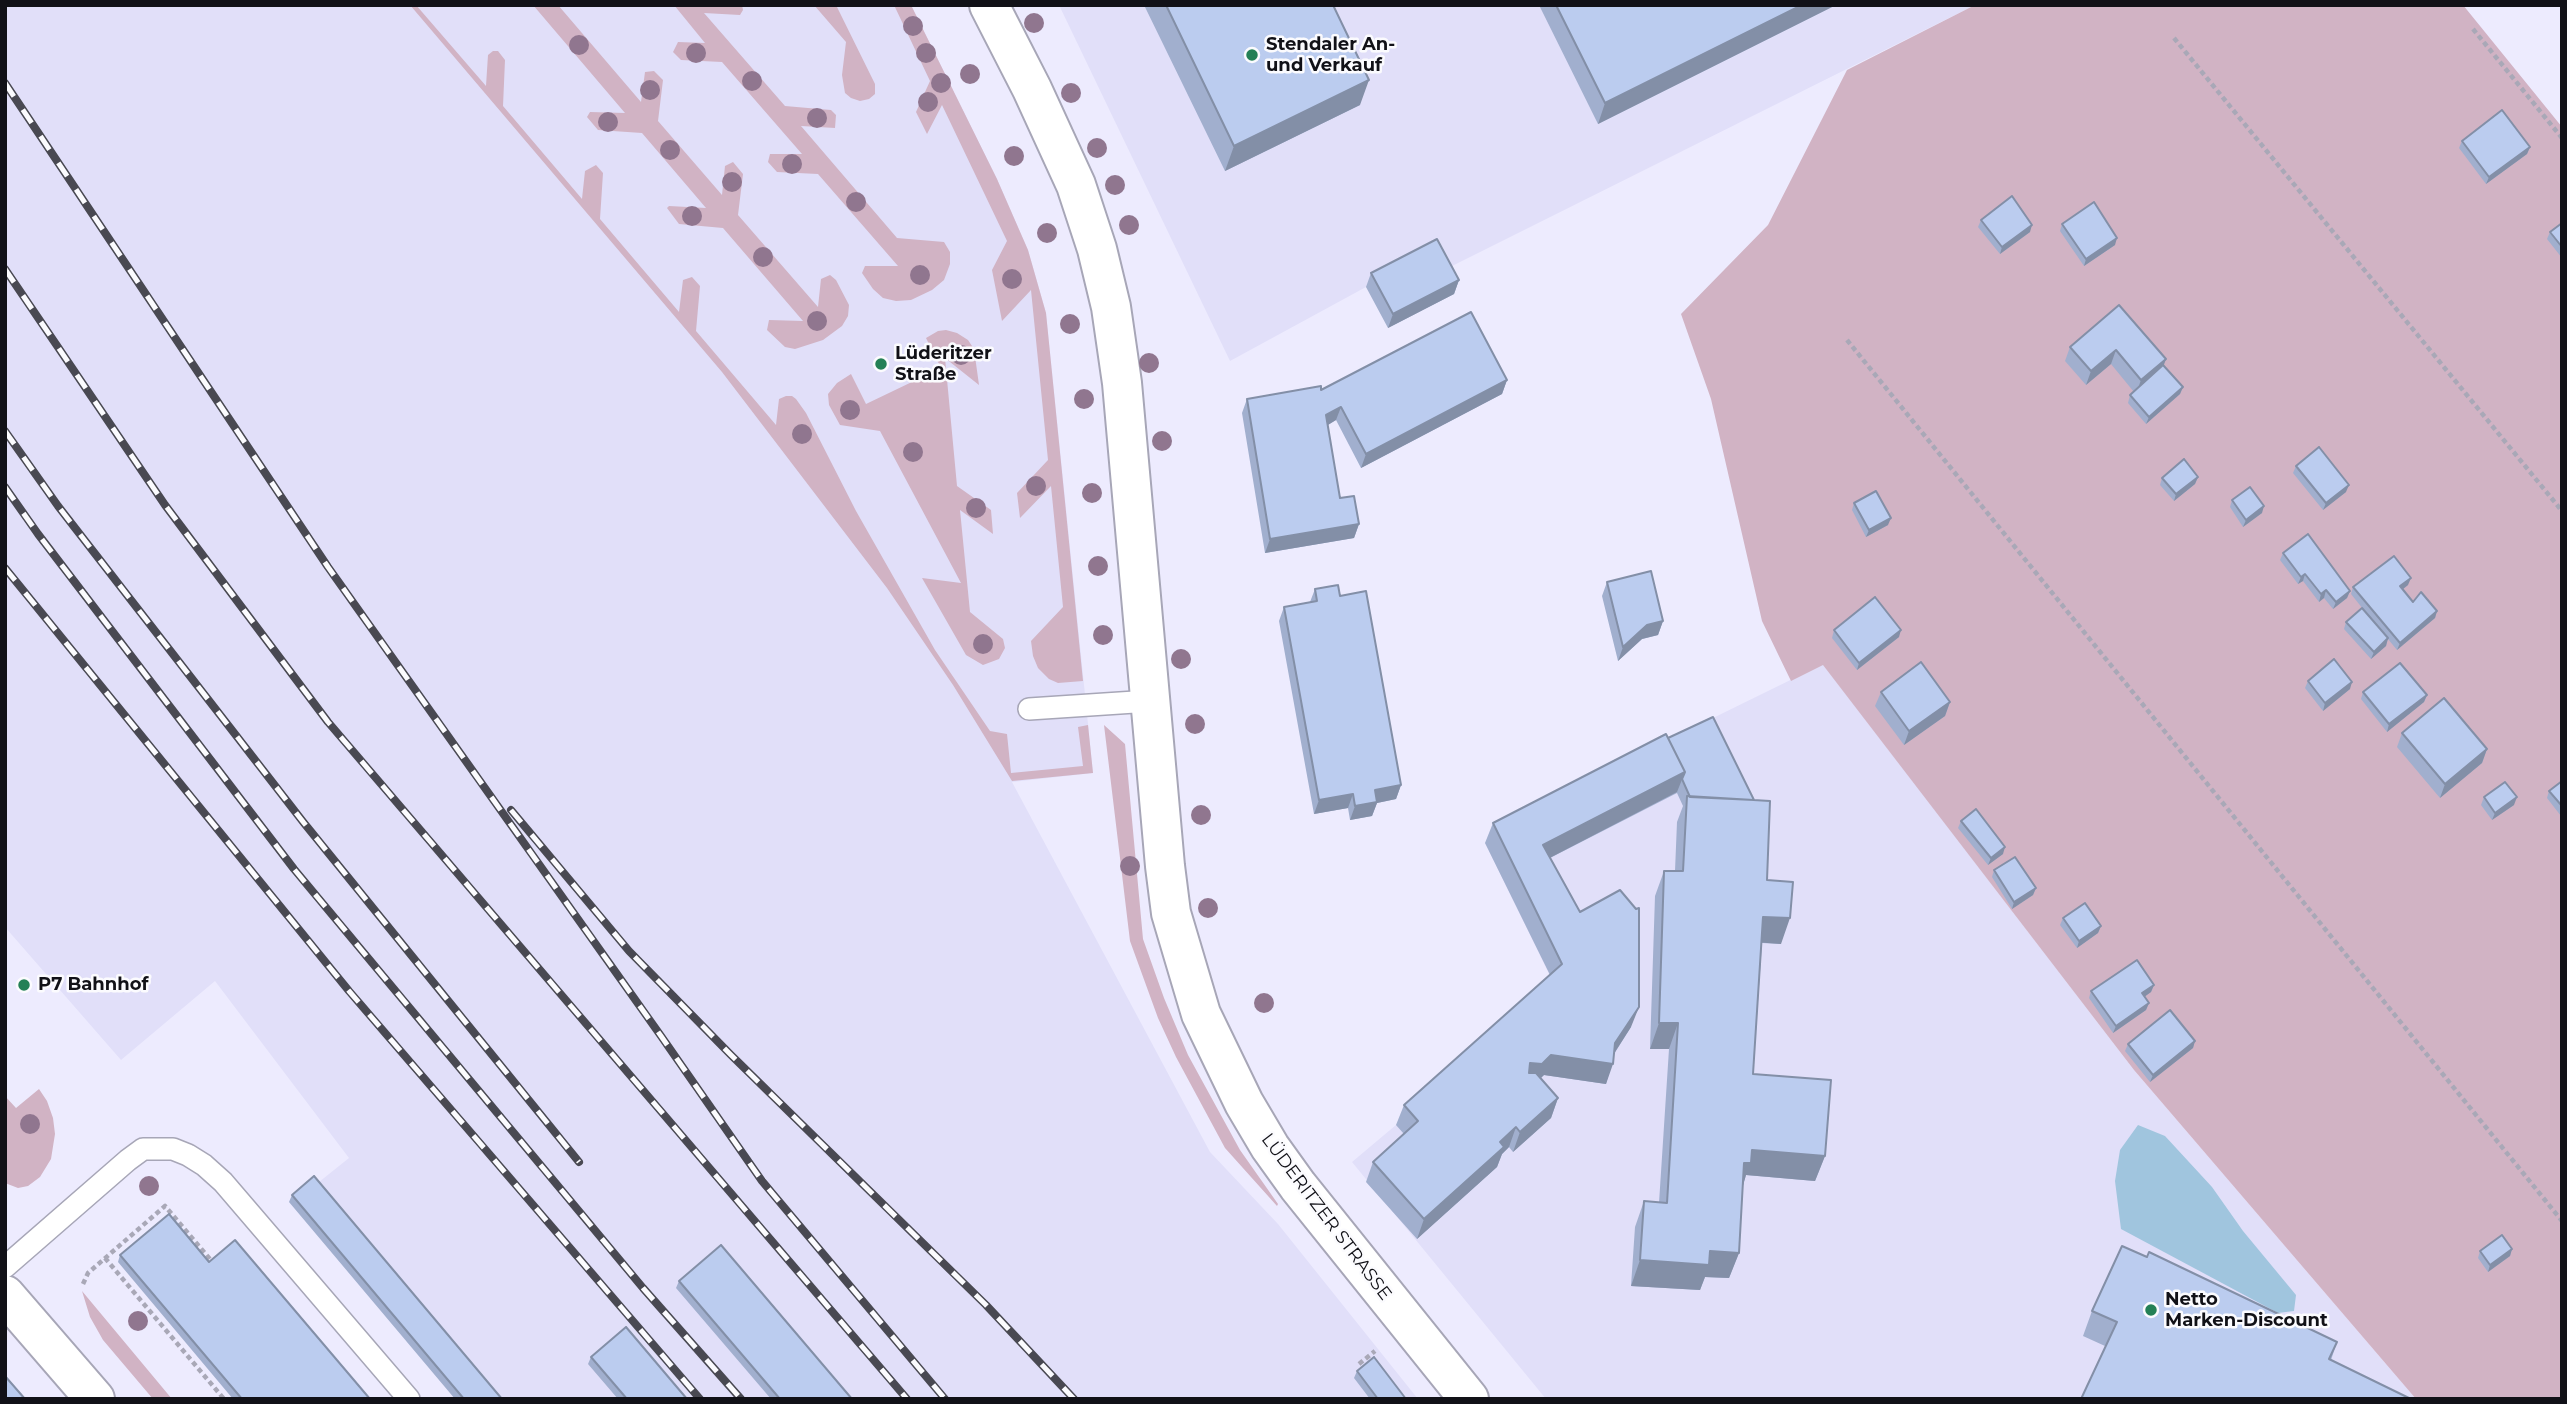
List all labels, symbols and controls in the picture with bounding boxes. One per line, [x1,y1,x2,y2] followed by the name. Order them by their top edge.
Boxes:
[1266,34,1395,76] place label: Stendaler An- und Verkauf
[1244,47,1260,63] marker: Stendaler An- und Verkauf
[895,343,992,386] place label: Lüderitzer Straße
[873,356,889,372] marker: Lüderitzer Straße
[38,974,148,996] place label: P7 Bahnhof
[16,977,32,993] marker: P7 Bahnhof
[1256,1129,1396,1305] street label: LÜDERITZER STRASSE
[2165,1289,2328,1332] place label: Netto Marken-Discount
[2143,1302,2159,1318] marker: Netto Marken-Discount

